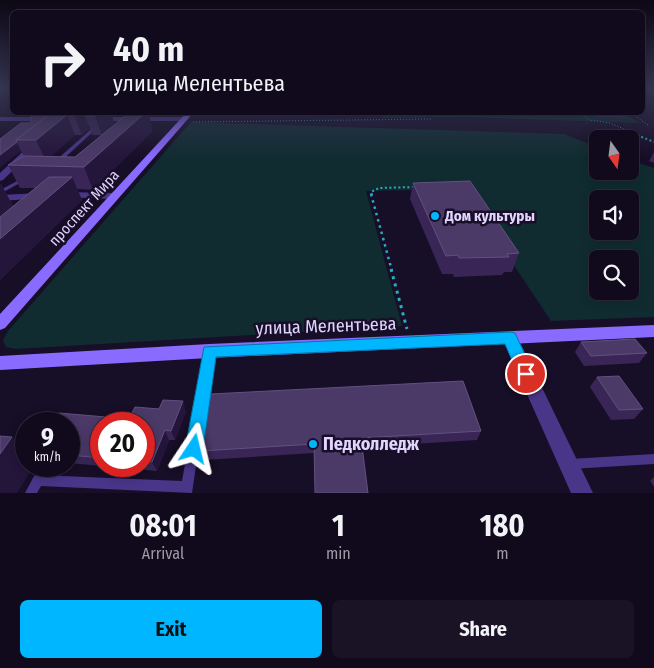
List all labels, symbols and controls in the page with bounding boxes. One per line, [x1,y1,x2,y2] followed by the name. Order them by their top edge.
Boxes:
[113,28,184,70] text: 40 m
[30,30,95,95] icon: right
[113,70,285,97] text: улица Мелентьева
[589,130,639,180] north arrow
[589,130,639,300] map controls
[45,166,123,250] street label: проспект Мира
[589,190,639,240] button: sound
[444,207,535,225] place label: Дом культуры
[429,210,441,222] marker: Дом культуры
[589,250,639,300] button: search
[255,313,397,339] street label: улица Мелентьева
[505,353,547,395] pin
[512,360,540,388] icon: arrive
[90,412,155,477] speed limit sign: 20
[167,422,219,474] position arrow
[41,423,54,453] text: 9
[323,433,420,455] place label: Педколледж
[307,438,319,450] marker: Педколледж
[34,450,61,464] text: km/h
[129,508,197,544] text: 08:01
[332,508,345,544] text: 1
[480,508,525,544] text: 180
[142,544,184,563] text: Arrival
[326,544,351,563] text: min
[496,544,508,563] text: m
[20,600,322,658] button: Exit
[332,600,634,658] button: Share

